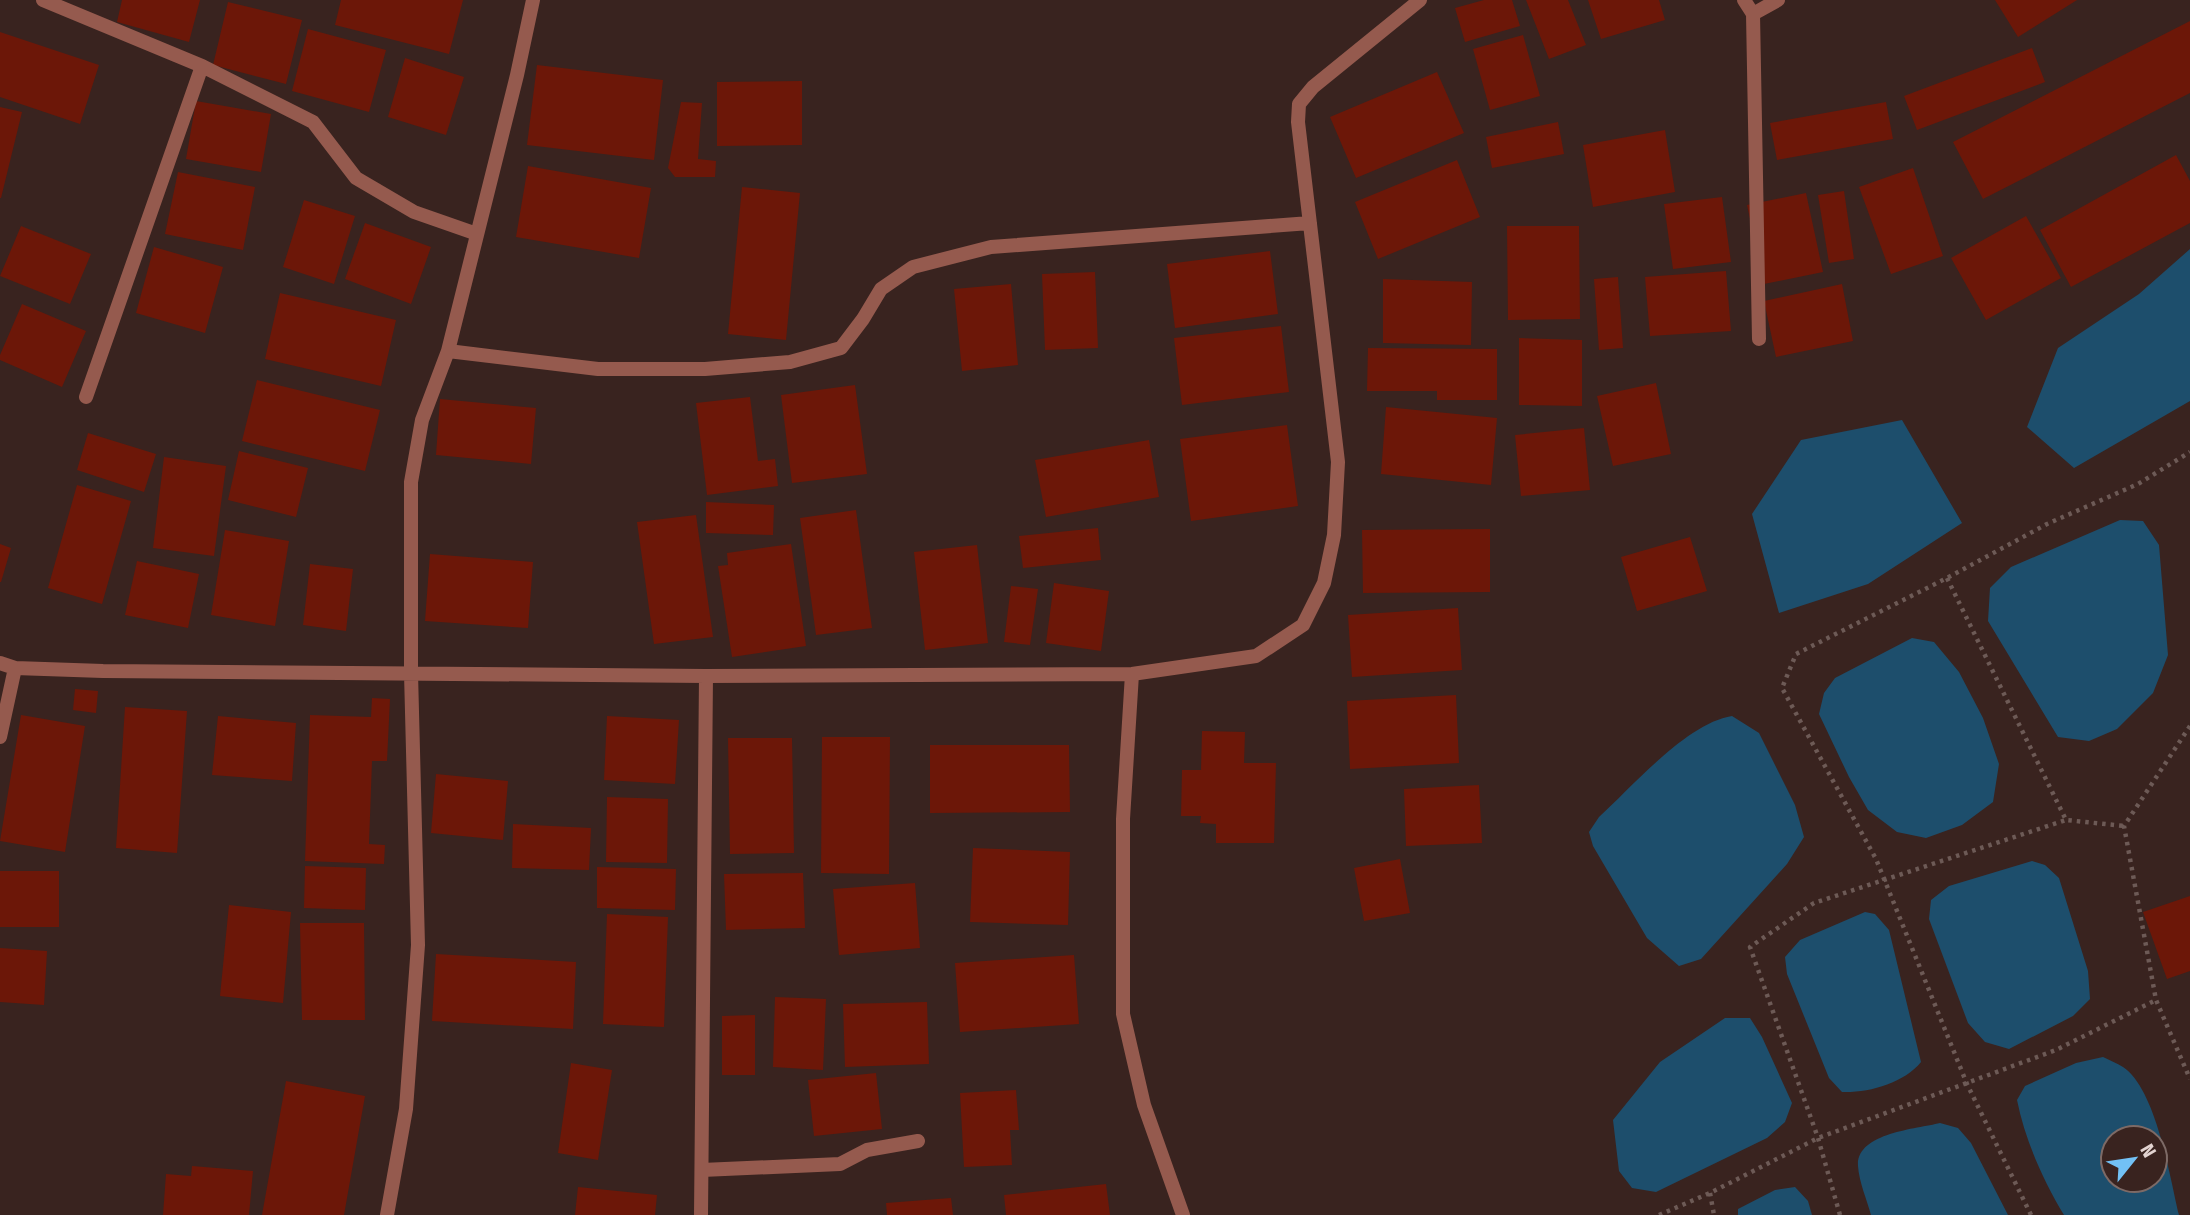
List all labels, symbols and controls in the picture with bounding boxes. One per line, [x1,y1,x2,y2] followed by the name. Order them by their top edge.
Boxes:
[2099,1124,2169,1194] north arrow
[2135,1140,2161,1161] text: N

